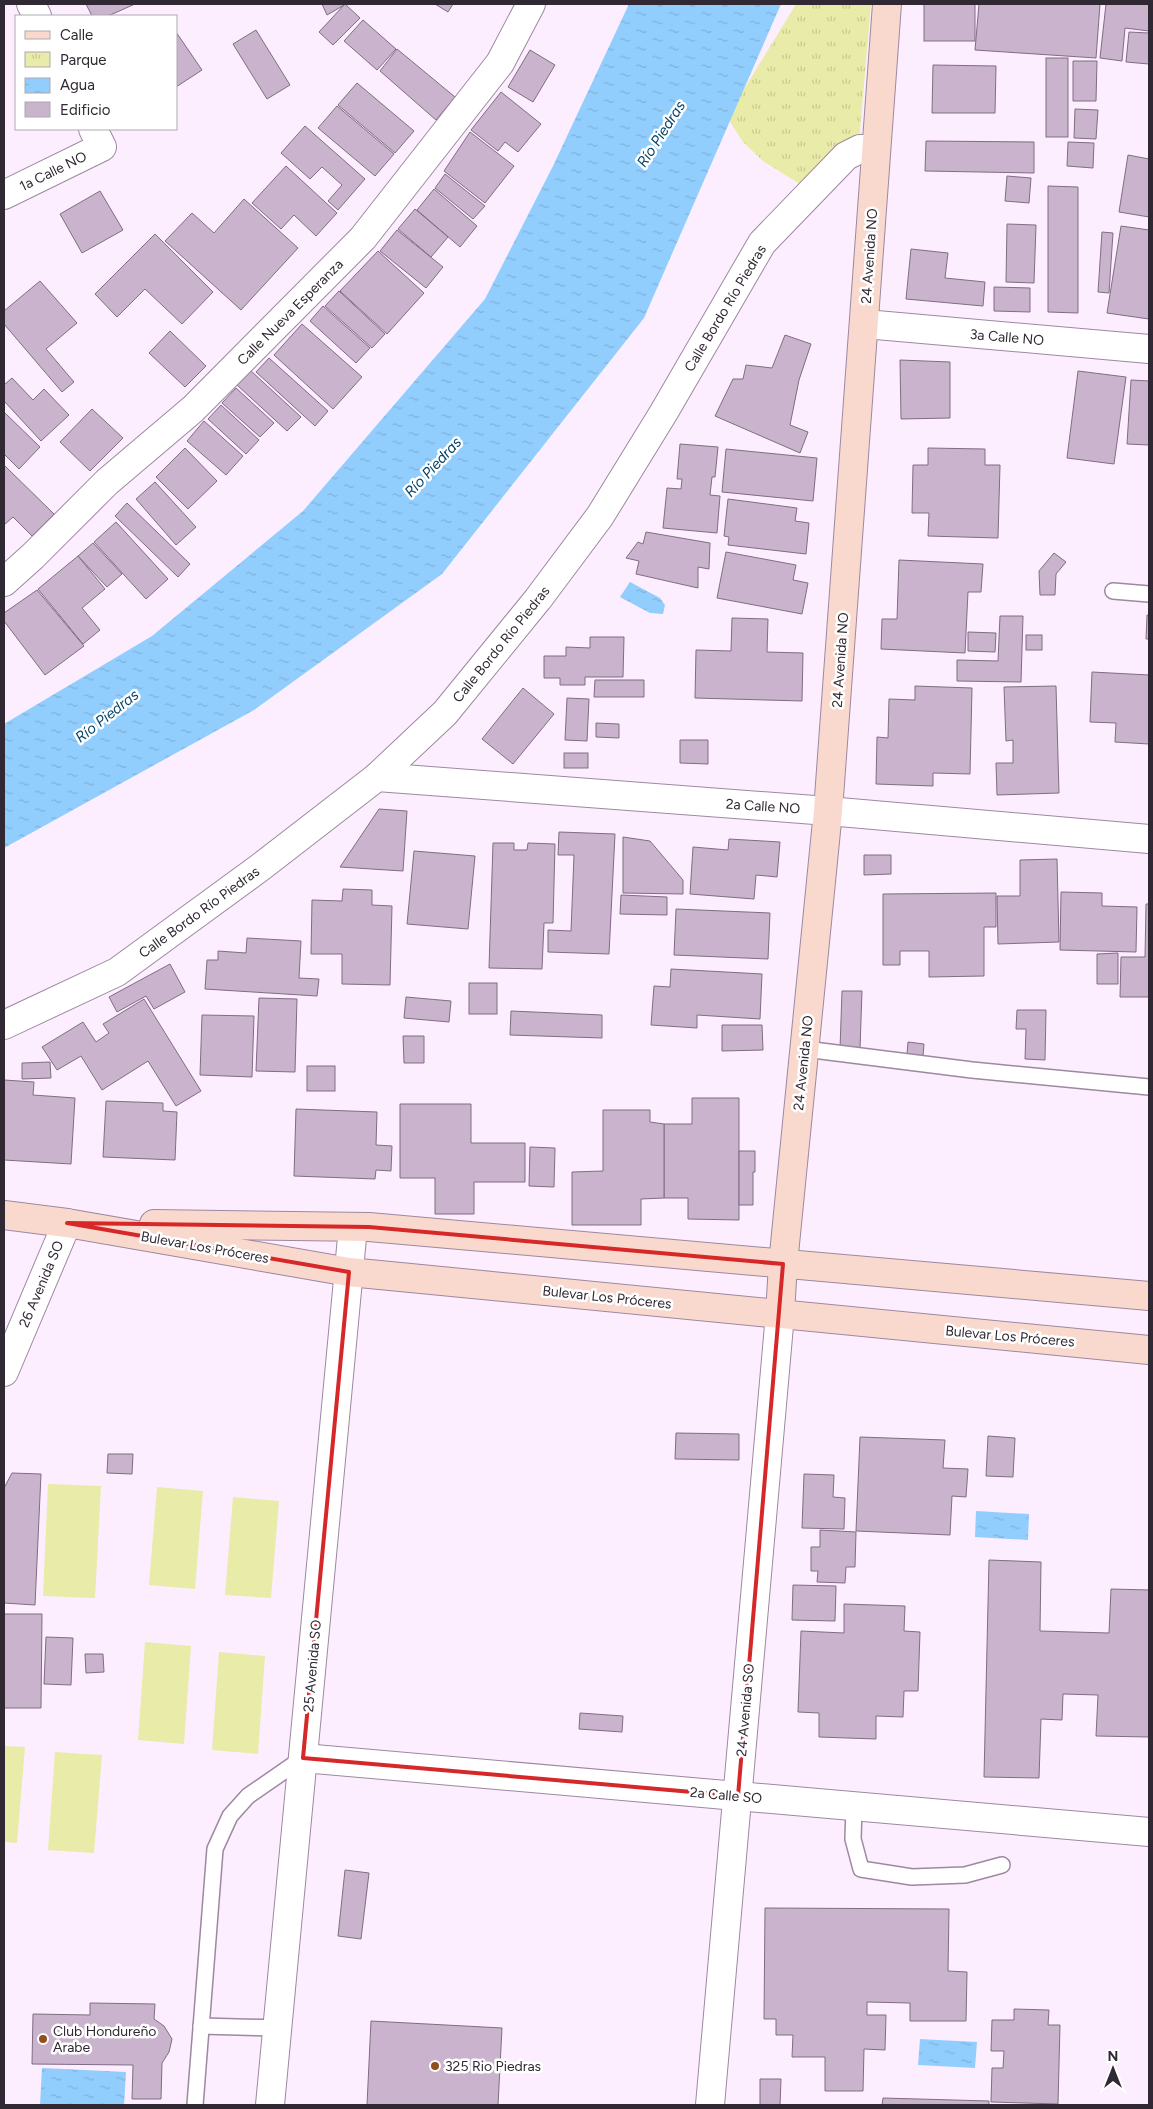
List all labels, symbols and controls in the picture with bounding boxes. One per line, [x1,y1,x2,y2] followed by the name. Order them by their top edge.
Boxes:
[15,15,178,130] legend
[60,26,93,44] text: Calle
[60,51,107,69] text: Parque
[60,76,95,94] text: Agua
[633,97,689,171] water label: Río Piedras
[60,101,111,119] text: Edificio
[17,148,90,195] street label: 1a Calle NO
[858,208,881,304] street label: 24 Avenida NO
[681,242,770,375] street label: Calle Bordo Río Piedras
[234,256,347,369] street label: Calle Nueva Esperanza
[969,326,1045,349] street label: 3a Calle NO
[401,433,465,501] water label: Río Piedras
[449,583,554,706] street label: Calle Bordo Río Piedras
[829,612,852,708] street label: 24 Avenida NO
[72,686,142,746] water label: Río Piedras
[725,795,801,818] street label: 2a Calle NO
[136,863,263,962] street label: Calle Bordo Río Piedras
[790,1014,817,1111] street label: 24 Avenida NO
[140,1228,270,1267] street label: Bulevar Los Próceres
[16,1238,67,1330] street label: 26 Avenida SO
[542,1282,672,1313] street label: Bulevar Los Próceres
[945,1322,1075,1351] street label: Bulevar Los Próceres
[300,1619,325,1713] street label: 25 Avenida SO
[733,1663,758,1757] street label: 24 Avenida SO
[689,1784,763,1807] street label: 2a Calle SO
[53,2023,156,2056] place label: Club Hondureño Arabe
[37,2033,49,2045] marker: Club Hondureño Arabe
[1088,2044,1138,2094] north arrow
[1108,2048,1118,2065] text: N
[445,2058,541,2075] place label: 325 Rio Piedras
[429,2060,441,2072] marker: 325 Rio Piedras

